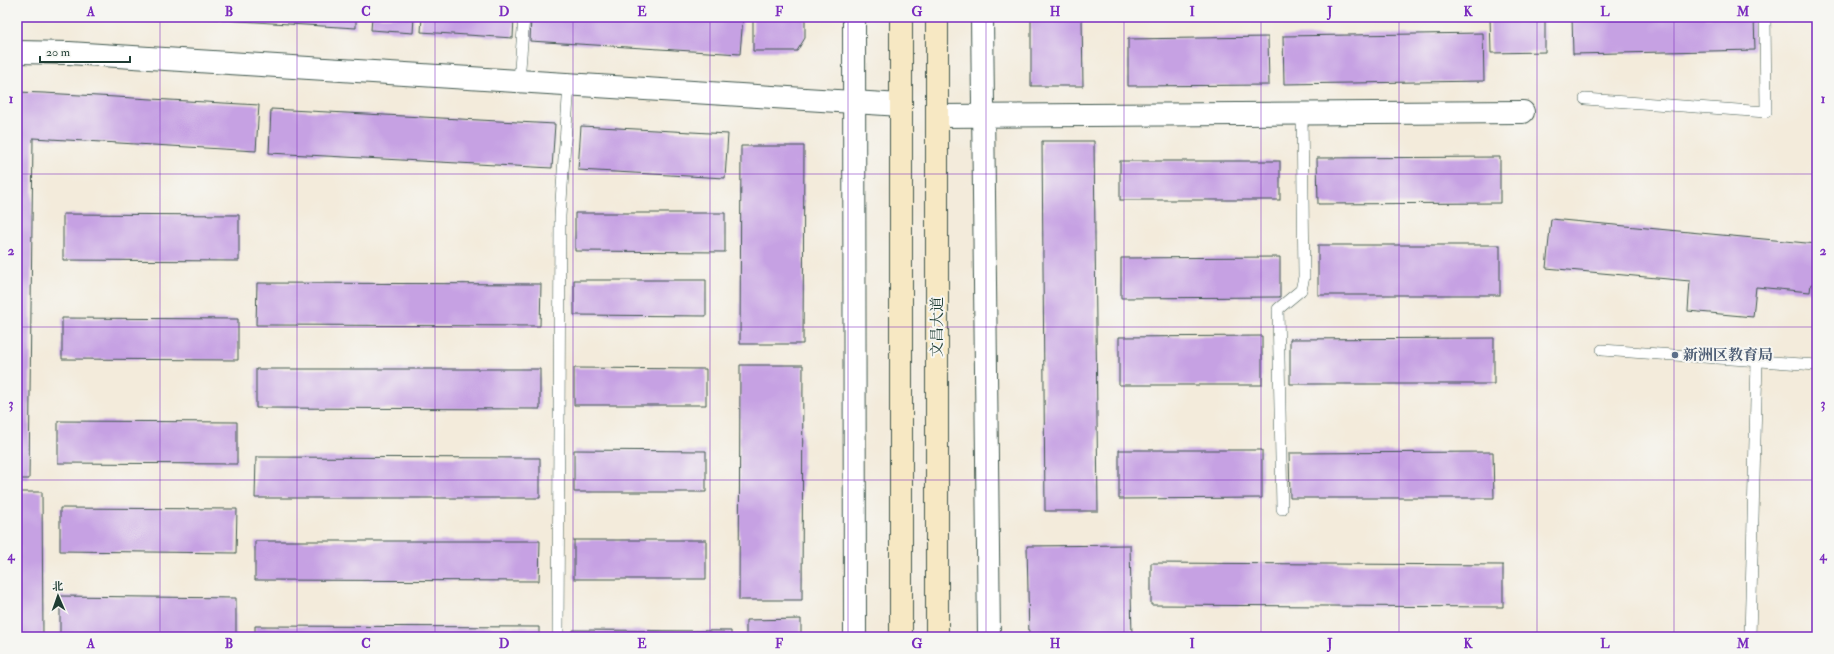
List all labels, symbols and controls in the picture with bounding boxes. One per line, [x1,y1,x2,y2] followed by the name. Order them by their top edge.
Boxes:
[86,4,96,20] text: A
[225,4,233,20] text: B
[361,4,371,20] text: C
[499,4,510,20] text: D
[637,4,647,20] text: E
[775,4,784,20] text: F
[912,4,923,20] text: G
[1050,4,1061,20] text: H
[1189,4,1195,20] text: I
[1326,4,1333,21] text: J
[1463,4,1473,20] text: K
[1600,4,1610,20] text: L
[1736,4,1750,20] text: M
[40,38,130,64] scale bar
[46,45,71,60] text: 20 m
[9,91,14,107] text: 1
[1821,91,1826,107] text: 1
[8,243,15,259] text: 2
[1820,243,1827,259] text: 2
[928,297,947,357] street label: 文昌大道
[1683,346,1773,365] place label: 新洲区教育局
[1670,350,1680,360] marker: 新洲区教育局
[9,396,14,412] text: 3
[1821,396,1826,412] text: 3
[6,548,15,564] text: 4
[1818,548,1827,564] text: 4
[38,576,78,616] north arrow
[52,580,63,593] text: 北
[86,636,96,652] text: A
[225,636,233,652] text: B
[361,636,371,652] text: C
[499,636,510,652] text: D
[637,636,647,652] text: E
[775,636,784,652] text: F
[912,636,923,652] text: G
[1050,636,1061,652] text: H
[1189,636,1195,652] text: I
[1326,636,1333,653] text: J
[1463,636,1473,652] text: K
[1600,636,1610,652] text: L
[1736,636,1750,652] text: M

